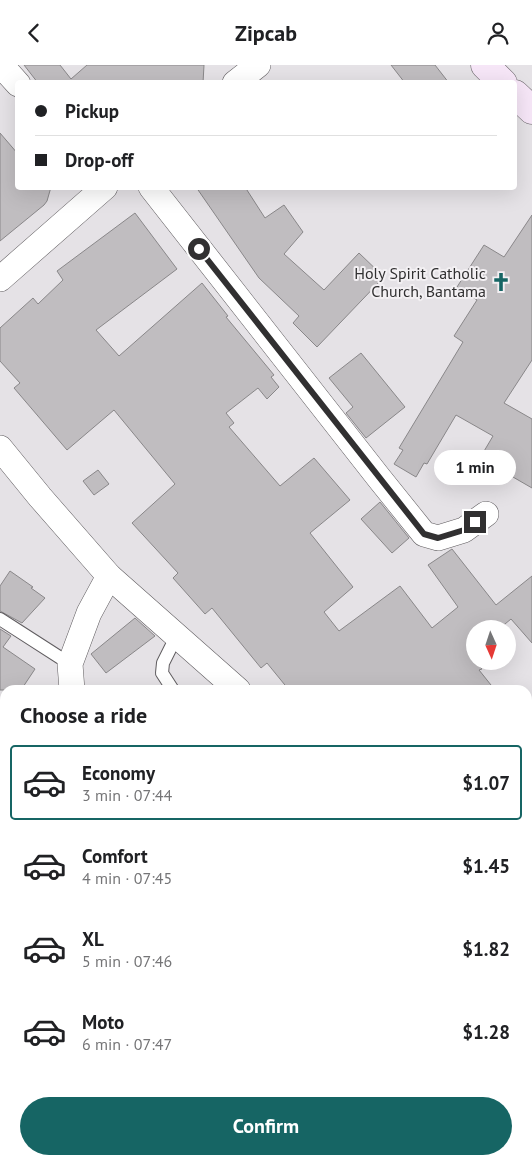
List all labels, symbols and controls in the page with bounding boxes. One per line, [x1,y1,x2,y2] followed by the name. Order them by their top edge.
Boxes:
[20,19,48,47] icon: back
[235,19,297,47] text: Zipcab
[484,19,512,47] icon: person
[65,99,119,123] text: Pickup
[65,148,133,172] text: Drop-off
[188,238,210,260] route start
[354,263,486,301] place label: Holy Spirit Catholic Church, Bantama
[490,271,512,293] church icon: Holy Spirit Catholic Church, Bantama
[434,449,516,485] callout: 1 min
[455,457,495,477] text: 1 min
[464,511,486,533] route end
[466,620,516,670] north arrow
[466,620,516,670] map controls
[20,701,147,729] text: Choose a ride
[22,760,67,805] icon: car
[82,761,155,785] text: Economy
[462,771,510,795] text: $1.07
[82,785,172,805] text: 3 min · 07:44
[22,843,67,888] icon: car
[82,844,148,868] text: Comfort
[462,854,510,878] text: $1.45
[82,868,172,888] text: 4 min · 07:45
[22,926,67,971] icon: car
[82,927,104,951] text: XL
[462,937,510,961] text: $1.82
[82,951,172,971] text: 5 min · 07:46
[22,1009,67,1054] icon: car
[82,1010,124,1034] text: Moto
[462,1020,510,1044] text: $1.28
[82,1034,172,1054] text: 6 min · 07:47
[20,1097,512,1155] button: Confirm

